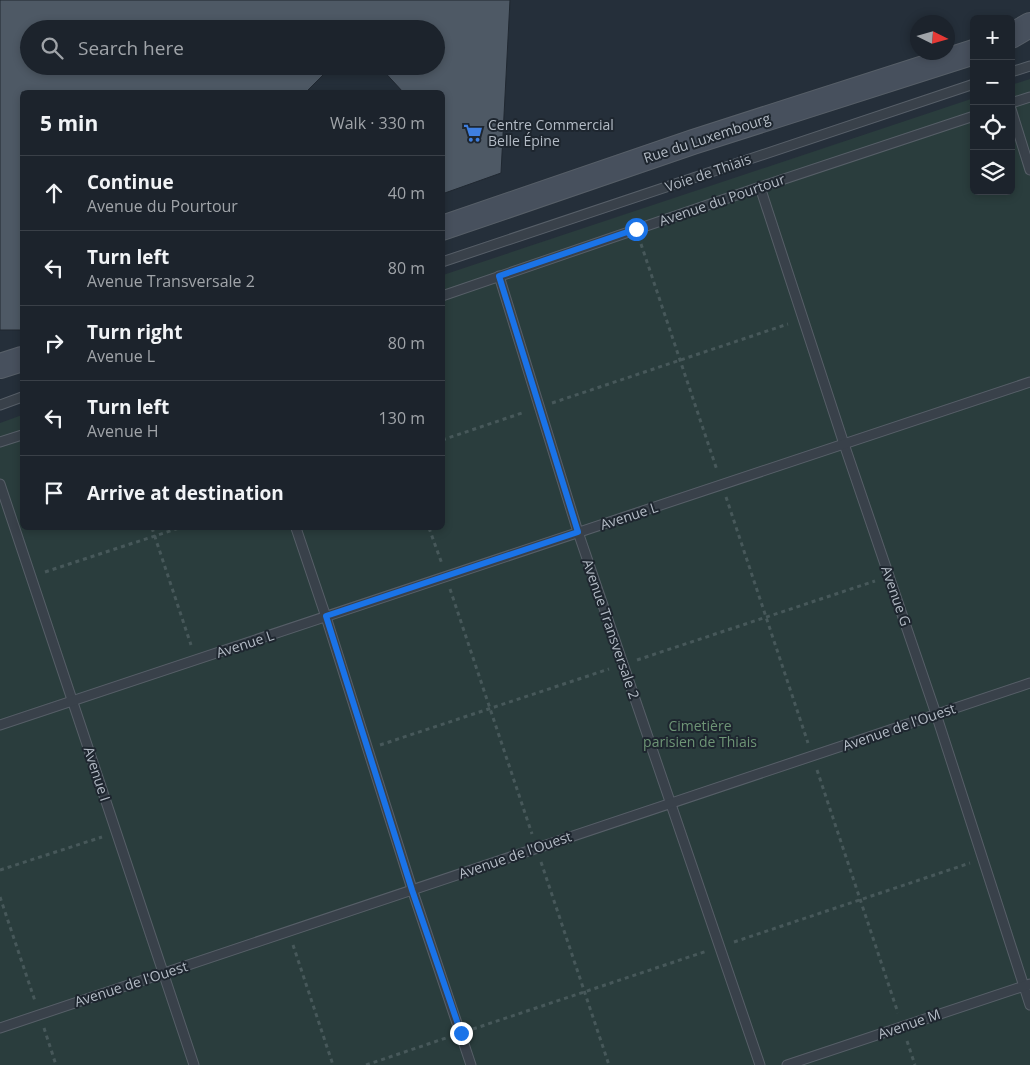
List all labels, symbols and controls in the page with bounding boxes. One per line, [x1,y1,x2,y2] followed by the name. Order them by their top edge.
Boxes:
[910,15,955,60] north arrow
[970,15,1015,195] map controls
[970,15,1015,60] button: +
[20,20,445,75] search box
[38,34,66,62] icon: search
[78,35,184,61] text: Search here
[970,60,1015,105] button: −
[970,105,1015,150] button: locate
[641,108,773,167] street label: Rue du Luxembourg
[40,109,98,137] text: 5 min
[330,112,425,134] text: Walk · 330 m
[488,115,614,150] place label: Centre Commercial Belle Épine
[462,122,484,144] supermarket icon: Centre Commercial Belle Épine
[662,149,754,196] street label: Voie de Thiais
[970,150,1015,195] button: layers
[87,169,174,195] text: Continue
[656,169,788,230] street label: Avenue du Pourtour
[40,179,68,207] icon: ahead
[388,182,425,204] text: 40 m
[87,195,238,217] text: Avenue du Pourtour
[625,218,648,241] route start
[87,244,169,270] text: Turn left
[40,254,68,282] icon: left
[388,257,425,279] text: 80 m
[87,270,255,292] text: Avenue Transversale 2
[87,319,182,345] text: Turn right
[40,329,68,357] icon: right
[388,332,425,354] text: 80 m
[87,345,155,367] text: Avenue L
[87,394,169,420] text: Turn left
[40,404,68,432] icon: left
[379,407,425,429] text: 130 m
[87,420,159,442] text: Avenue H
[40,479,68,507] icon: arrive
[87,480,284,506] text: Arrive at destination
[598,497,660,534] street label: Avenue L
[579,556,644,701] street label: Avenue Transversale 2
[877,563,916,629] street label: Avenue G
[214,625,276,662] street label: Avenue L
[840,698,958,755] street label: Avenue de l'Ouest
[643,716,757,751] park label: Cimetière parisien de Thiais
[80,744,115,804] street label: Avenue I
[456,826,574,883] street label: Avenue de l'Ouest
[72,956,190,1011] street label: Avenue de l'Ouest
[875,1004,943,1043] street label: Avenue M
[450,1022,473,1045] route end

